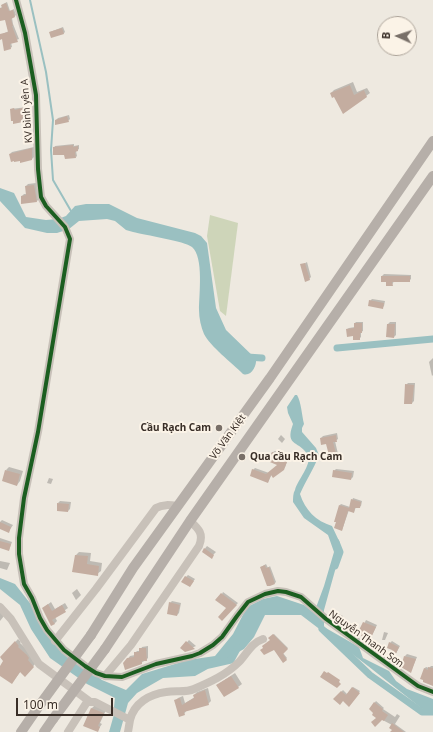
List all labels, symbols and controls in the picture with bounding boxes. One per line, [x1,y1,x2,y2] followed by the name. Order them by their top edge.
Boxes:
[377,16,417,56] north arrow
[378,31,393,39] text: B
[19,78,35,144] street label: KV bình yên A
[208,412,248,462] street label: Võ Văn Kiệt
[141,422,211,434] place label: Cầu Rạch Cam
[214,423,224,433] marker: Cầu Rạch Cam
[250,451,342,463] place label: Qua cầu Rạch Cam
[237,452,247,462] marker: Qua cầu Rạch Cam
[326,608,406,670] street label: Nguyễn Thanh Sơn
[18,690,115,716] scale bar
[23,696,58,713] text: 100 m

